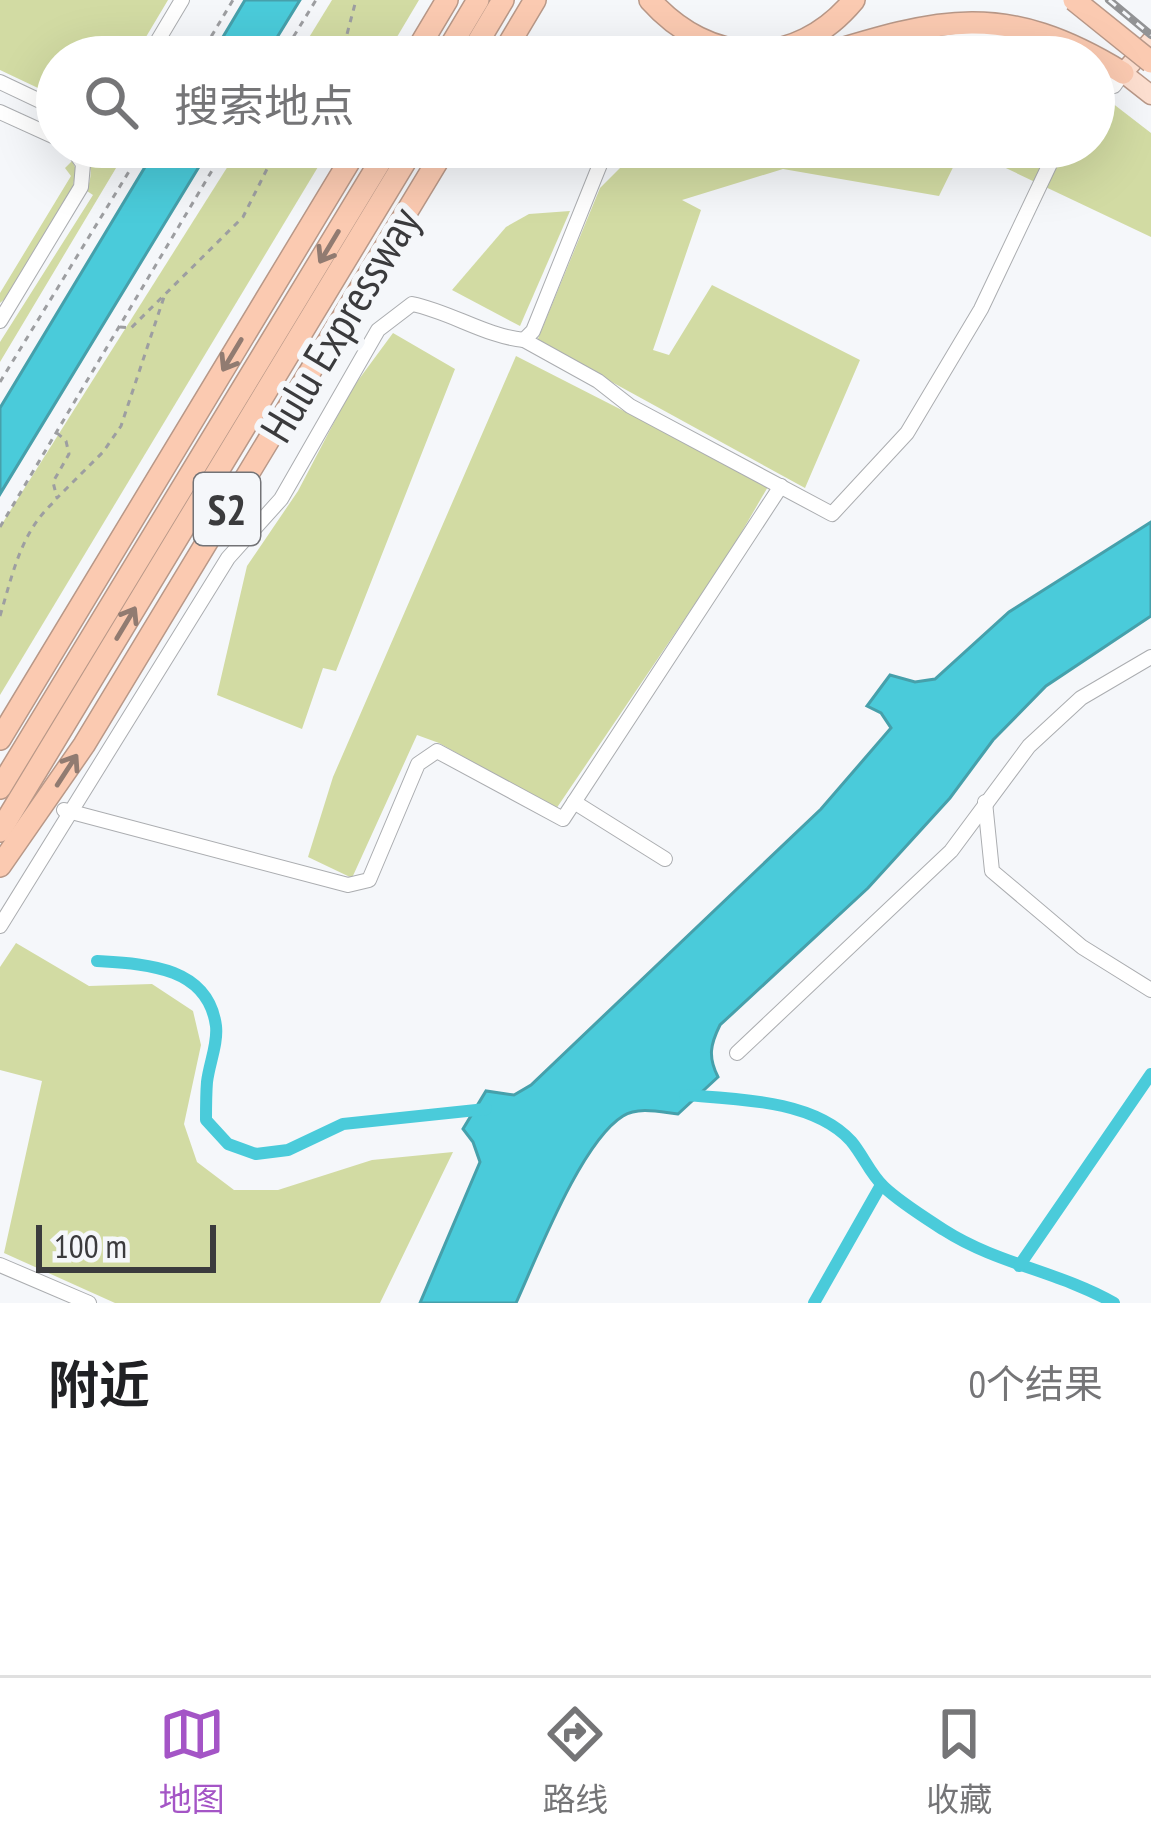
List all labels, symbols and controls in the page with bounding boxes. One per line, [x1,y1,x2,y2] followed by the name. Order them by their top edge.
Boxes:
[36,36,1115,168] search box
[78,69,144,135] icon: search
[174,76,354,134] text: 搜索地点
[246,196,432,452] street label: Hulu Expressway
[317,229,341,263] one-way arrow
[220,337,244,372] one-way arrow
[194,473,260,545] road number: S2
[114,607,138,641] one-way arrow
[55,754,80,788] one-way arrow
[36,1219,216,1272] scale bar
[54,1224,127,1267] text: 100 m
[48,1351,150,1417] text: 附近
[968,1358,1103,1409] text: 0个结果
[159,1701,225,1821] tab: 地图
[542,1701,608,1821] tab: 路线
[926,1701,992,1821] tab: 收藏

